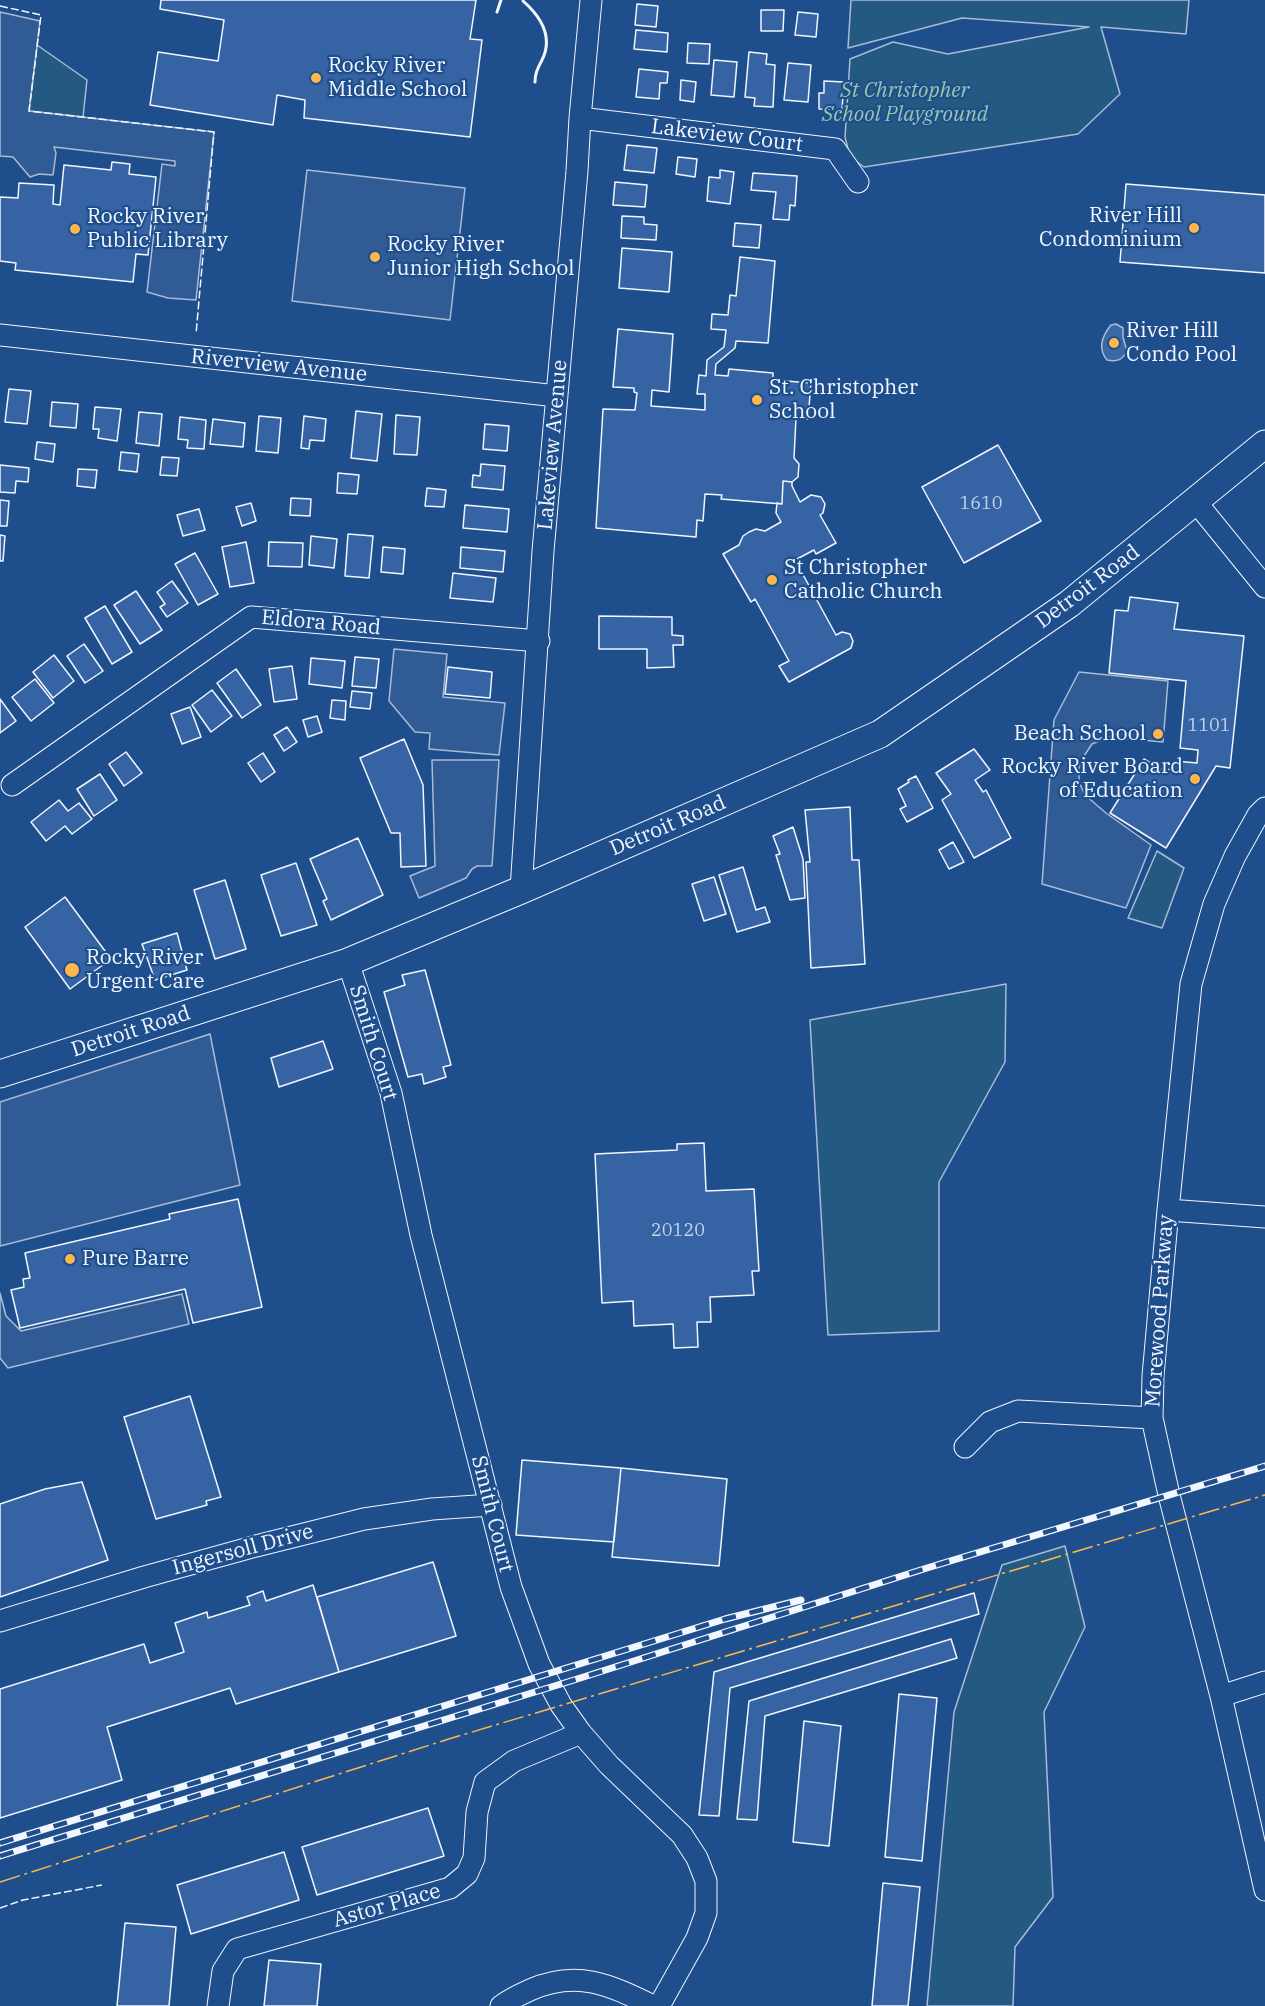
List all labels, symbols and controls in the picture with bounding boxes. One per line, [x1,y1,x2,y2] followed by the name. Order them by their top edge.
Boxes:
[328,53,467,103] place label: Rocky River Middle School
[309,71,323,85] marker: Rocky River Middle School
[822,78,988,128] park label: St Christopher School Playground
[650,114,804,158] street label: Lakeview Court
[1039,203,1182,253] place label: River Hill Condominium
[87,204,228,254] place label: Rocky River Public Library
[1187,221,1201,235] marker: River Hill Condominium
[68,222,82,236] marker: Rocky River Public Library
[387,232,575,282] place label: Rocky River Junior High School
[368,250,382,264] marker: Rocky River Junior High School
[1126,318,1237,368] place label: River Hill Condo Pool
[1107,336,1121,350] marker: River Hill Condo Pool
[190,344,368,388] street label: Riverview Avenue
[533,359,573,531] street label: Lakeview Avenue
[769,375,918,425] place label: St. Christopher School
[750,393,764,407] marker: St. Christopher School
[959,493,1003,515] house number: 1610
[1031,540,1145,634] street label: Detroit Road
[784,555,943,605] place label: St Christopher Catholic Church
[765,573,779,587] marker: St Christopher Catholic Church
[260,605,382,641] street label: Eldora Road
[1187,715,1231,737] house number: 1101
[1014,721,1146,747] place label: Beach School
[1151,727,1165,741] marker: Beach School
[1001,754,1183,804] place label: Rocky River Board of Education
[1188,772,1202,786] marker: Rocky River Board of Education
[606,790,730,862] street label: Detroit Road
[86,945,204,995] place label: Rocky River Urgent Care
[63,961,81,979] marker: Rocky River Urgent Care
[343,982,403,1104] street label: Smith Court
[68,1001,194,1063] street label: Detroit Road
[1141,1214,1179,1408] street label: Morewood Parkway
[651,1220,705,1242] house number: 20120
[82,1246,189,1272] place label: Pure Barre
[63,1252,77,1266] marker: Pure Barre
[465,1453,519,1575] street label: Smith Court
[170,1519,316,1581] street label: Ingersoll Drive
[330,1879,444,1933] street label: Astor Place

